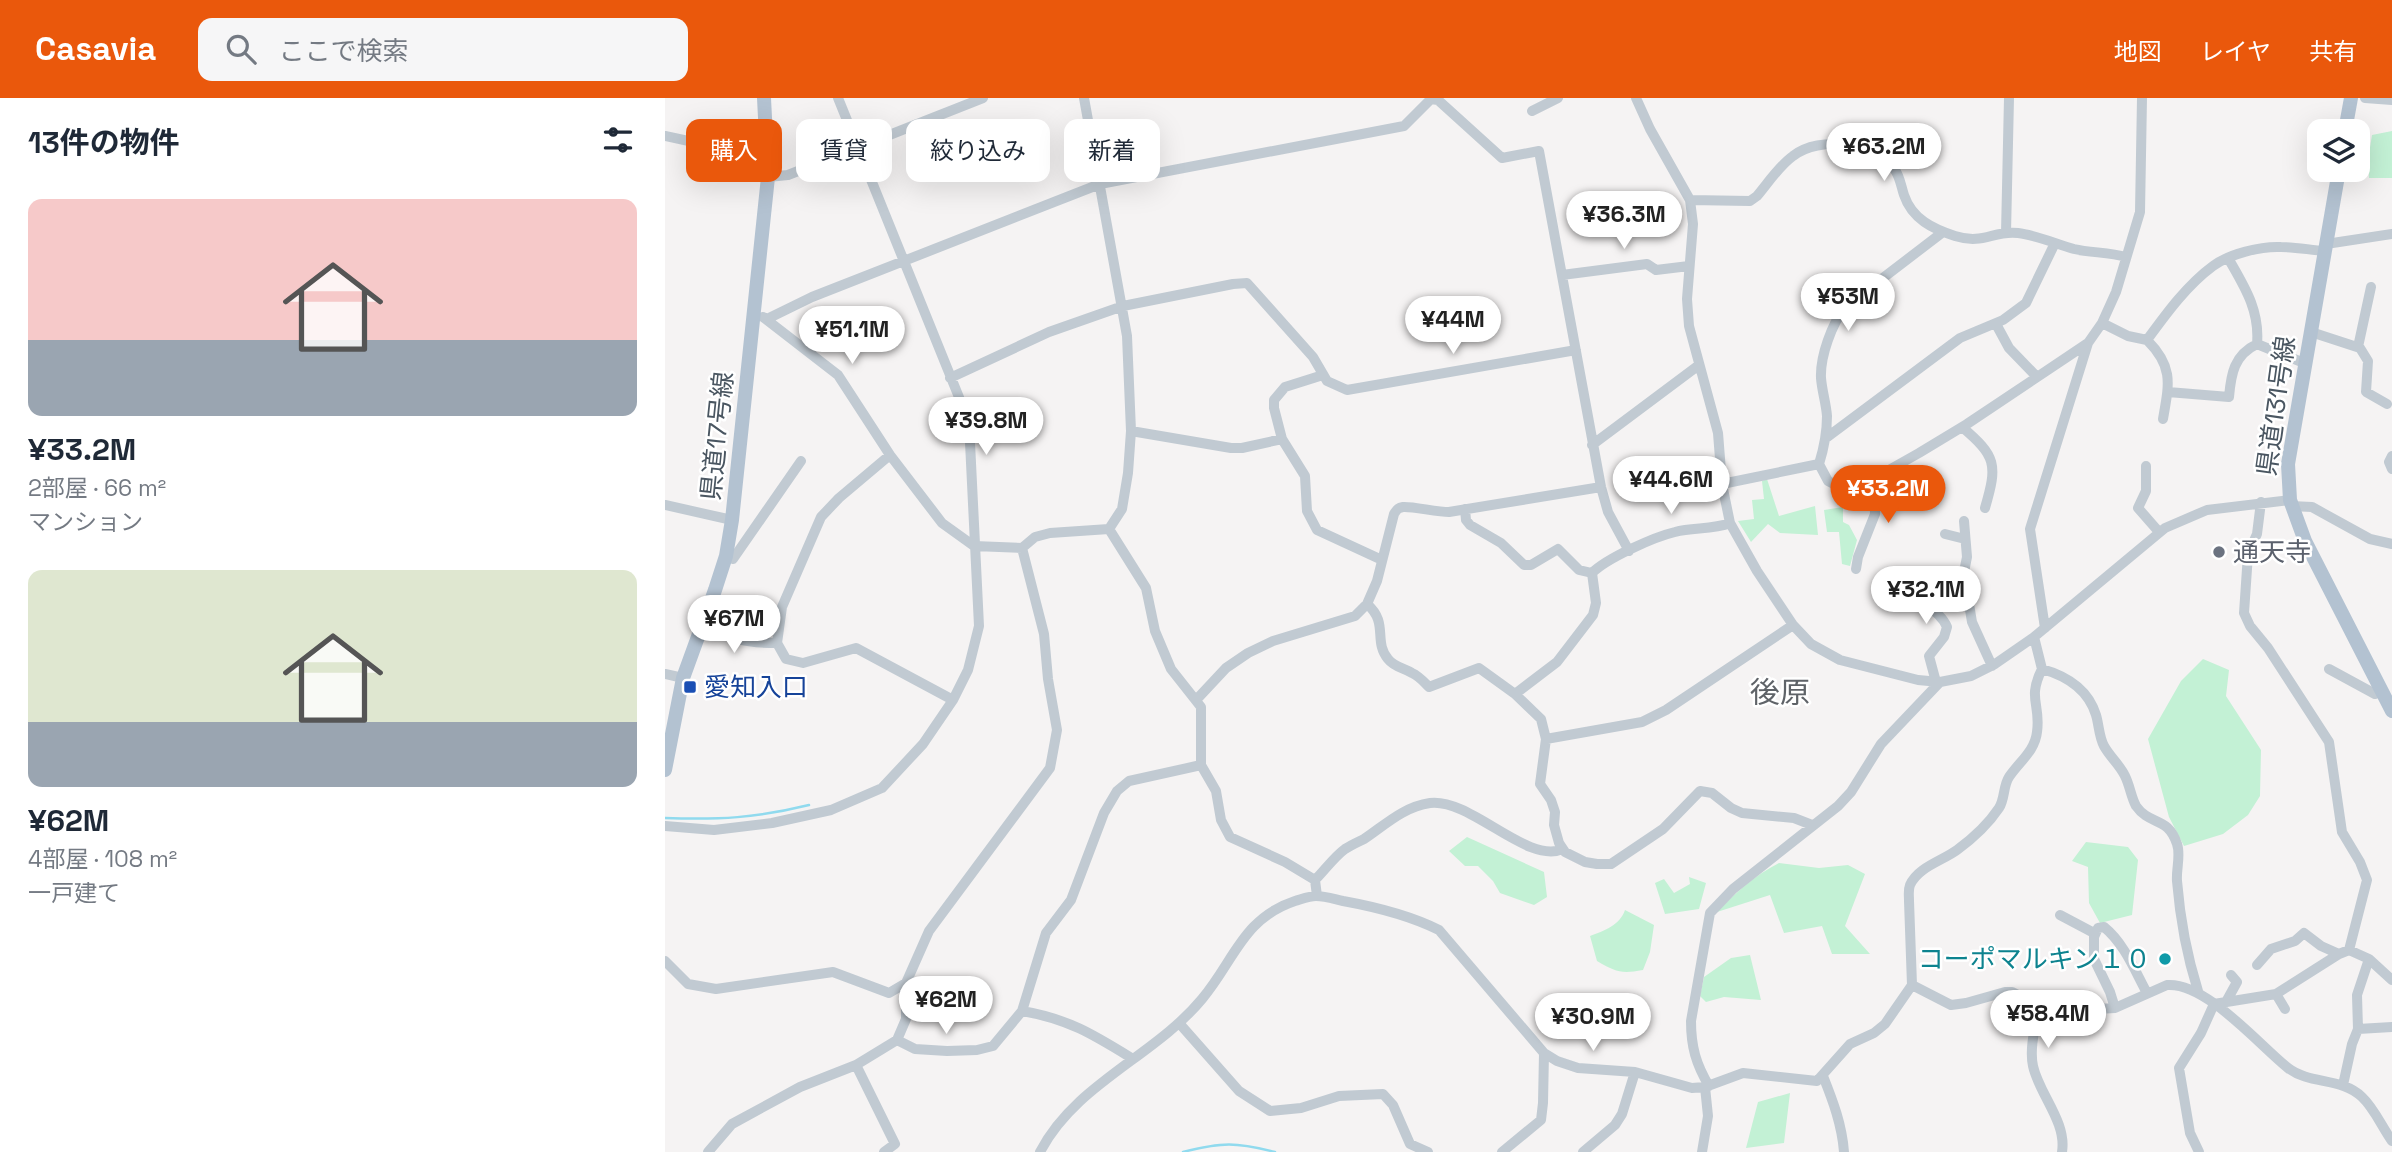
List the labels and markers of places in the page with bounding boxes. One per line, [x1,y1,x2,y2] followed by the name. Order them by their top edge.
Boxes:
[1827,123,1941,183] pin: ¥63.2M
[1567,192,1681,251] pin: ¥36.3M
[1807,274,1889,333] pin: ¥53M
[1412,296,1494,356] pin: ¥44M
[795,306,909,366] pin: ¥51.1M
[929,398,1043,457] pin: ¥39.8M
[1614,456,1728,516] pin: ¥44.6M
[1831,466,1945,525] pin: ¥33.2M
[2233,535,2311,569] place label: 通天寺
[2211,544,2227,560] marker: 通天寺
[1869,566,1983,626] pin: ¥32.1M
[693,596,775,655] pin: ¥67M
[704,670,808,704] place label: 愛知入口
[682,679,698,695] marker: 愛知入口
[1918,942,2151,976] place label: コーポマルキン１０
[2157,951,2173,967] marker: コーポマルキン１０
[905,976,987,1036] pin: ¥62M
[1991,990,2105,1050] pin: ¥58.4M
[1536,993,1650,1053] pin: ¥30.9M

